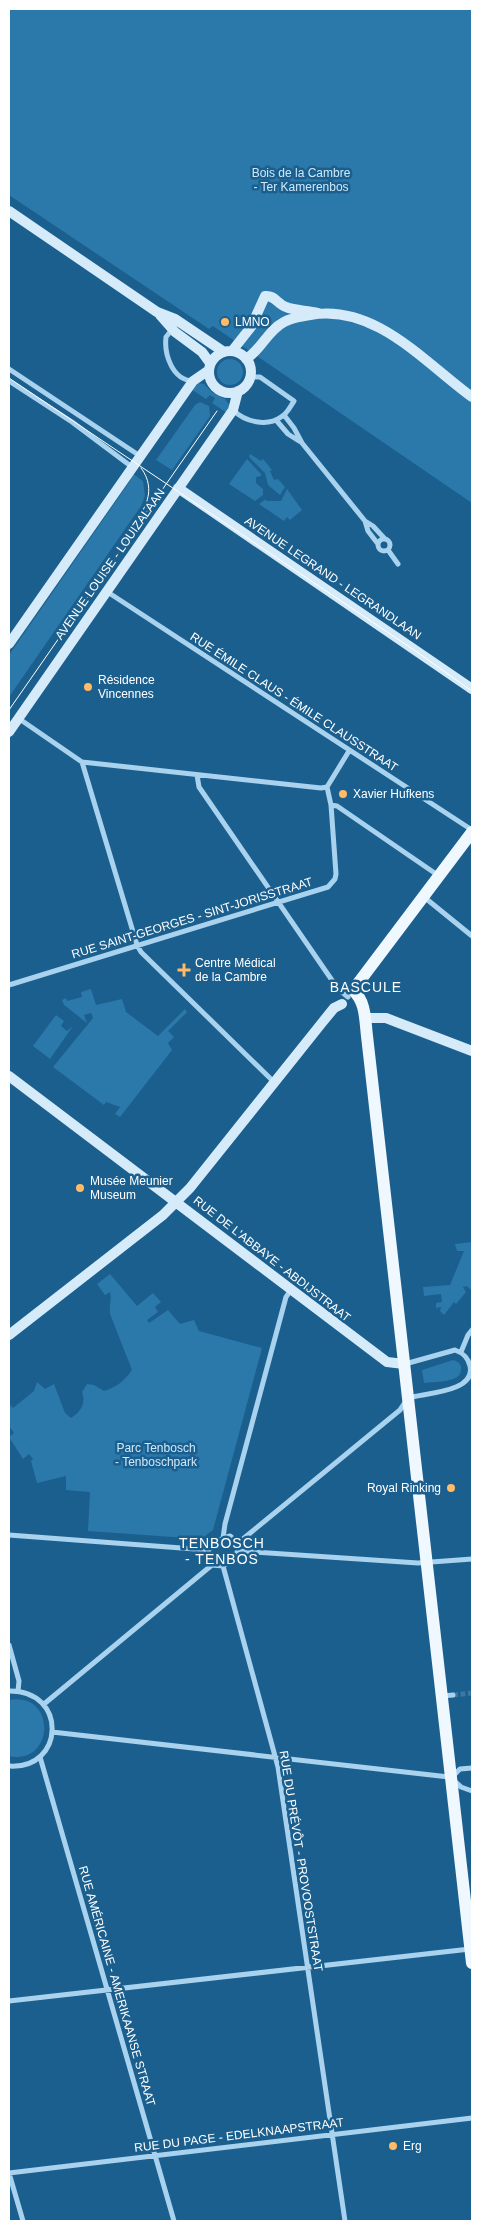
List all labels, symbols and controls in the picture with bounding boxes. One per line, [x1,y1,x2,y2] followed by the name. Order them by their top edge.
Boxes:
[252,166,351,194] park label: Bois de la Cambre - Ter Kamerenbos
[235,315,270,329] place label: LMNO
[219,316,231,328] marker: LMNO
[52,486,168,642] street label: AVENUE LOUISE - LOUIZALAAN
[242,514,424,642] street label: AVENUE LEGRAND - LEGRANDLAAN
[188,629,401,775] street label: RUE ÉMILE CLAUS - ÉMILE CLAUSSTRAAT
[98,673,155,701] place label: Résidence Vincennes
[82,681,94,693] marker: Résidence Vincennes
[353,787,434,801] place label: Xavier Hufkens
[337,788,349,800] marker: Xavier Hufkens
[70,874,315,961] street label: RUE SAINT-GEORGES - SINT-JORISSTRAAT
[195,956,276,984] place label: Centre Médical de la Cambre
[177,963,191,977] marker: Centre Médical de la Cambre
[330,979,402,995] district label: BASCULE
[90,1174,173,1202] place label: Musée Meunier Museum
[74,1182,86,1194] marker: Musée Meunier Museum
[191,1193,354,1325] street label: RUE DE L'ABBAYE - ABDIJSTRAAT
[115,1441,198,1469] park label: Parc Tenbosch - Tenboschpark
[367,1481,441,1495] place label: Royal Rinking
[445,1482,457,1494] marker: Royal Rinking
[179,1535,265,1567] district label: TENBOSCH - TENBOS
[277,1749,326,1973] street label: RUE DU PRÉVÔT - PROVOOSTSTRAAT
[76,1864,159,2108] street label: RUE AMÉRICAINE - AMERIKAANSE STRAAT
[133,2115,345,2155] street label: RUE DU PAGE - EDELKNAAPSTRAAT
[403,2139,422,2153] place label: Erg
[387,2140,399,2152] marker: Erg

